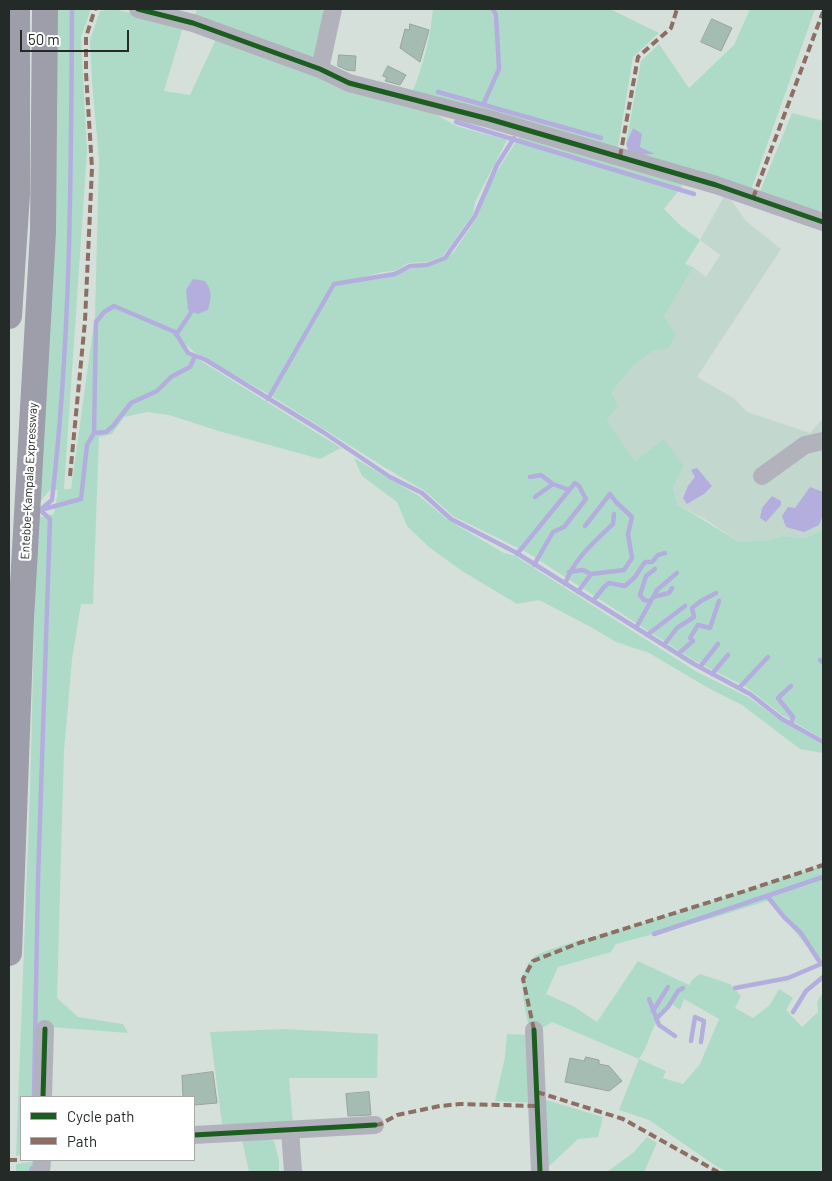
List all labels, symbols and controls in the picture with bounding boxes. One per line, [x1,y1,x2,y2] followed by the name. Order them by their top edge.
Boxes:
[22,20,131,52] scale bar
[28,30,60,48] text: 50 m
[18,402,40,560] street label: Entebbe-Kampala Expressway
[20,1096,195,1161] legend
[67,1107,134,1125] text: Cycle path
[67,1132,97,1150] text: Path

